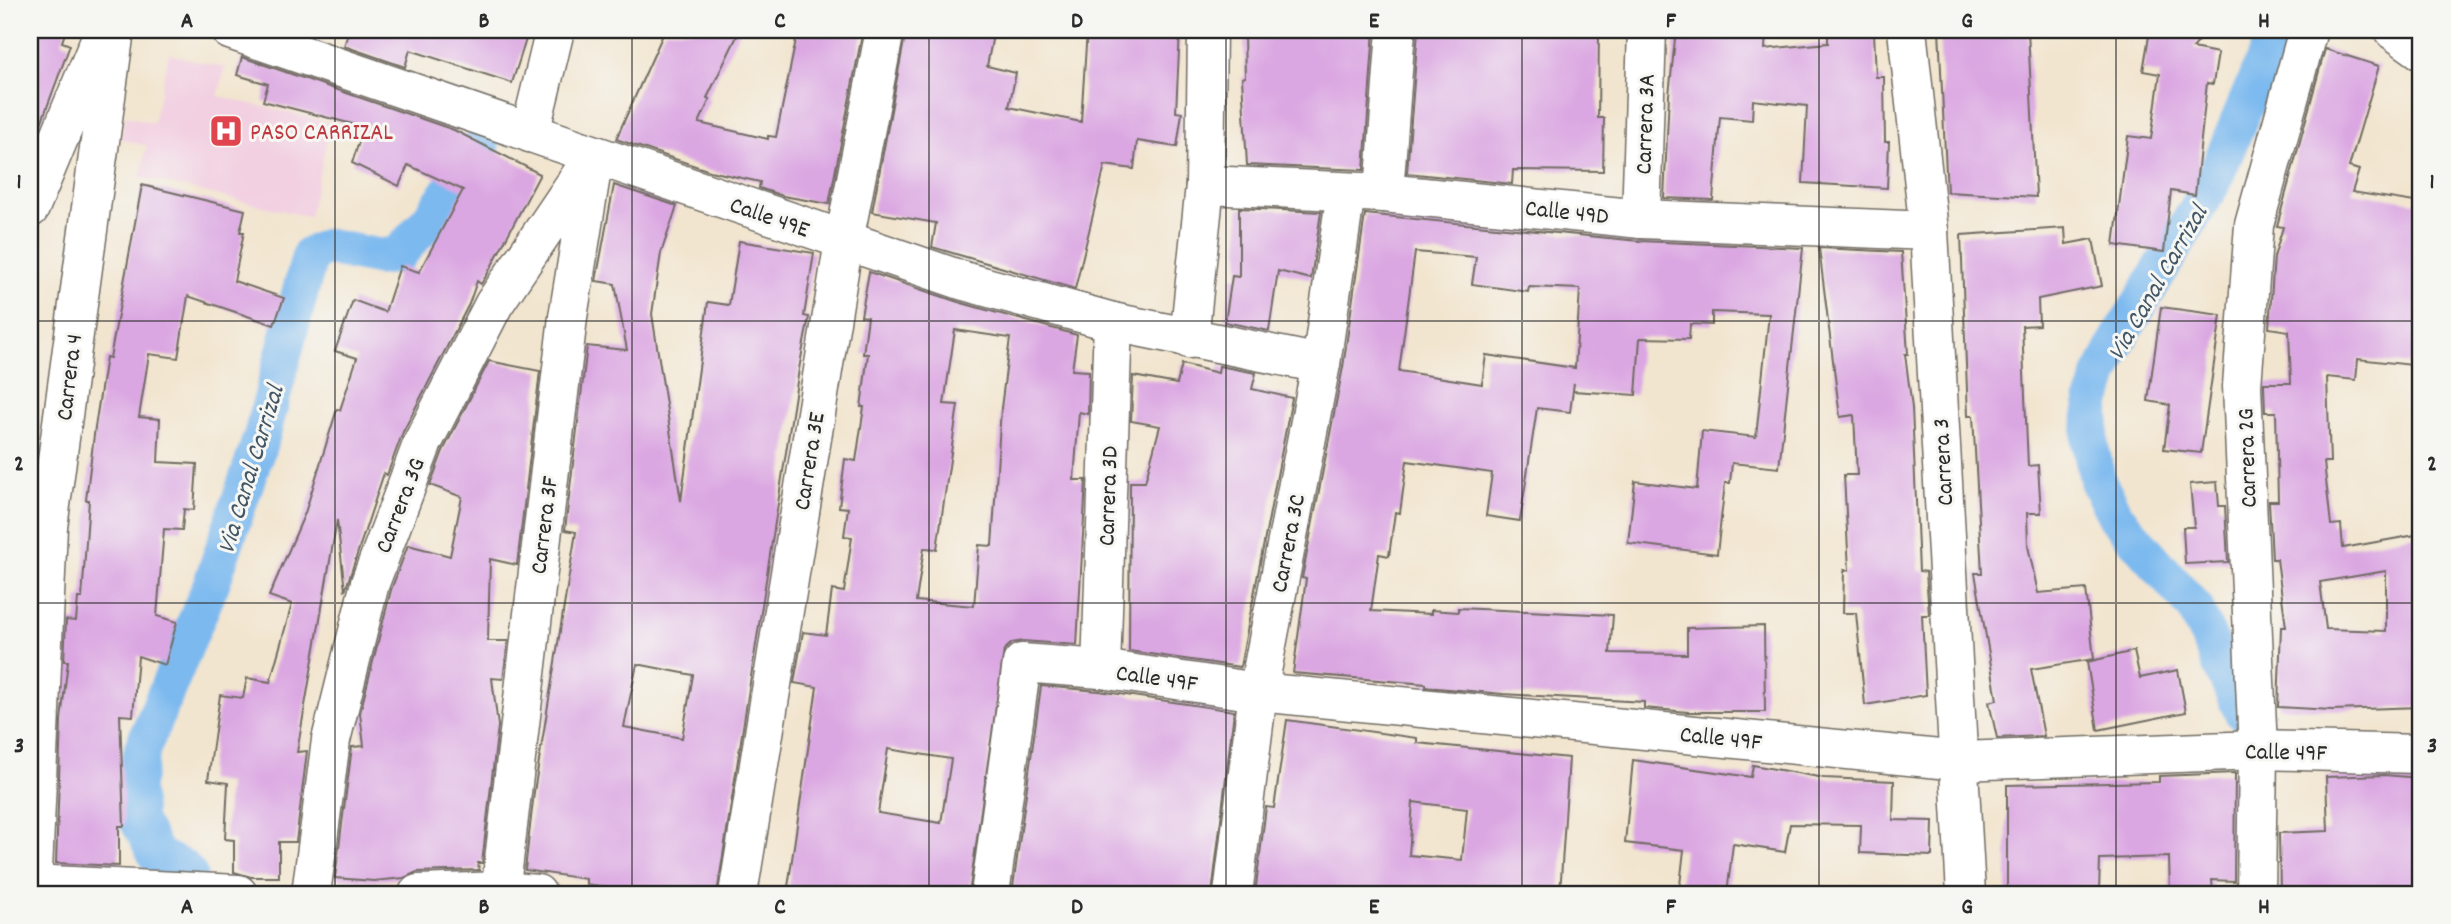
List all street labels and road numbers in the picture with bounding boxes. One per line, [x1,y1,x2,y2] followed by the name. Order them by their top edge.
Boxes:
[1628,73,1666,175] street label: Carrera 3A
[725,189,814,248] street label: Calle 49E
[1523,193,1610,235] street label: Calle 49D
[49,332,93,423] street label: Carrera 4
[2230,407,2268,508] street label: Carrera 2G
[786,410,835,513] street label: Carrera 3E
[1926,417,1964,507] street label: Carrera 3
[1091,445,1129,547] street label: Carrera 3D
[368,453,436,559] street label: Carrera 3G
[523,474,569,576] street label: Carrera 3F
[1264,491,1316,596] street label: Carrera 3C
[1113,657,1200,703] street label: Calle 49F
[1678,719,1764,761] street label: Calle 49F
[2245,736,2328,772] street label: Calle 49F

